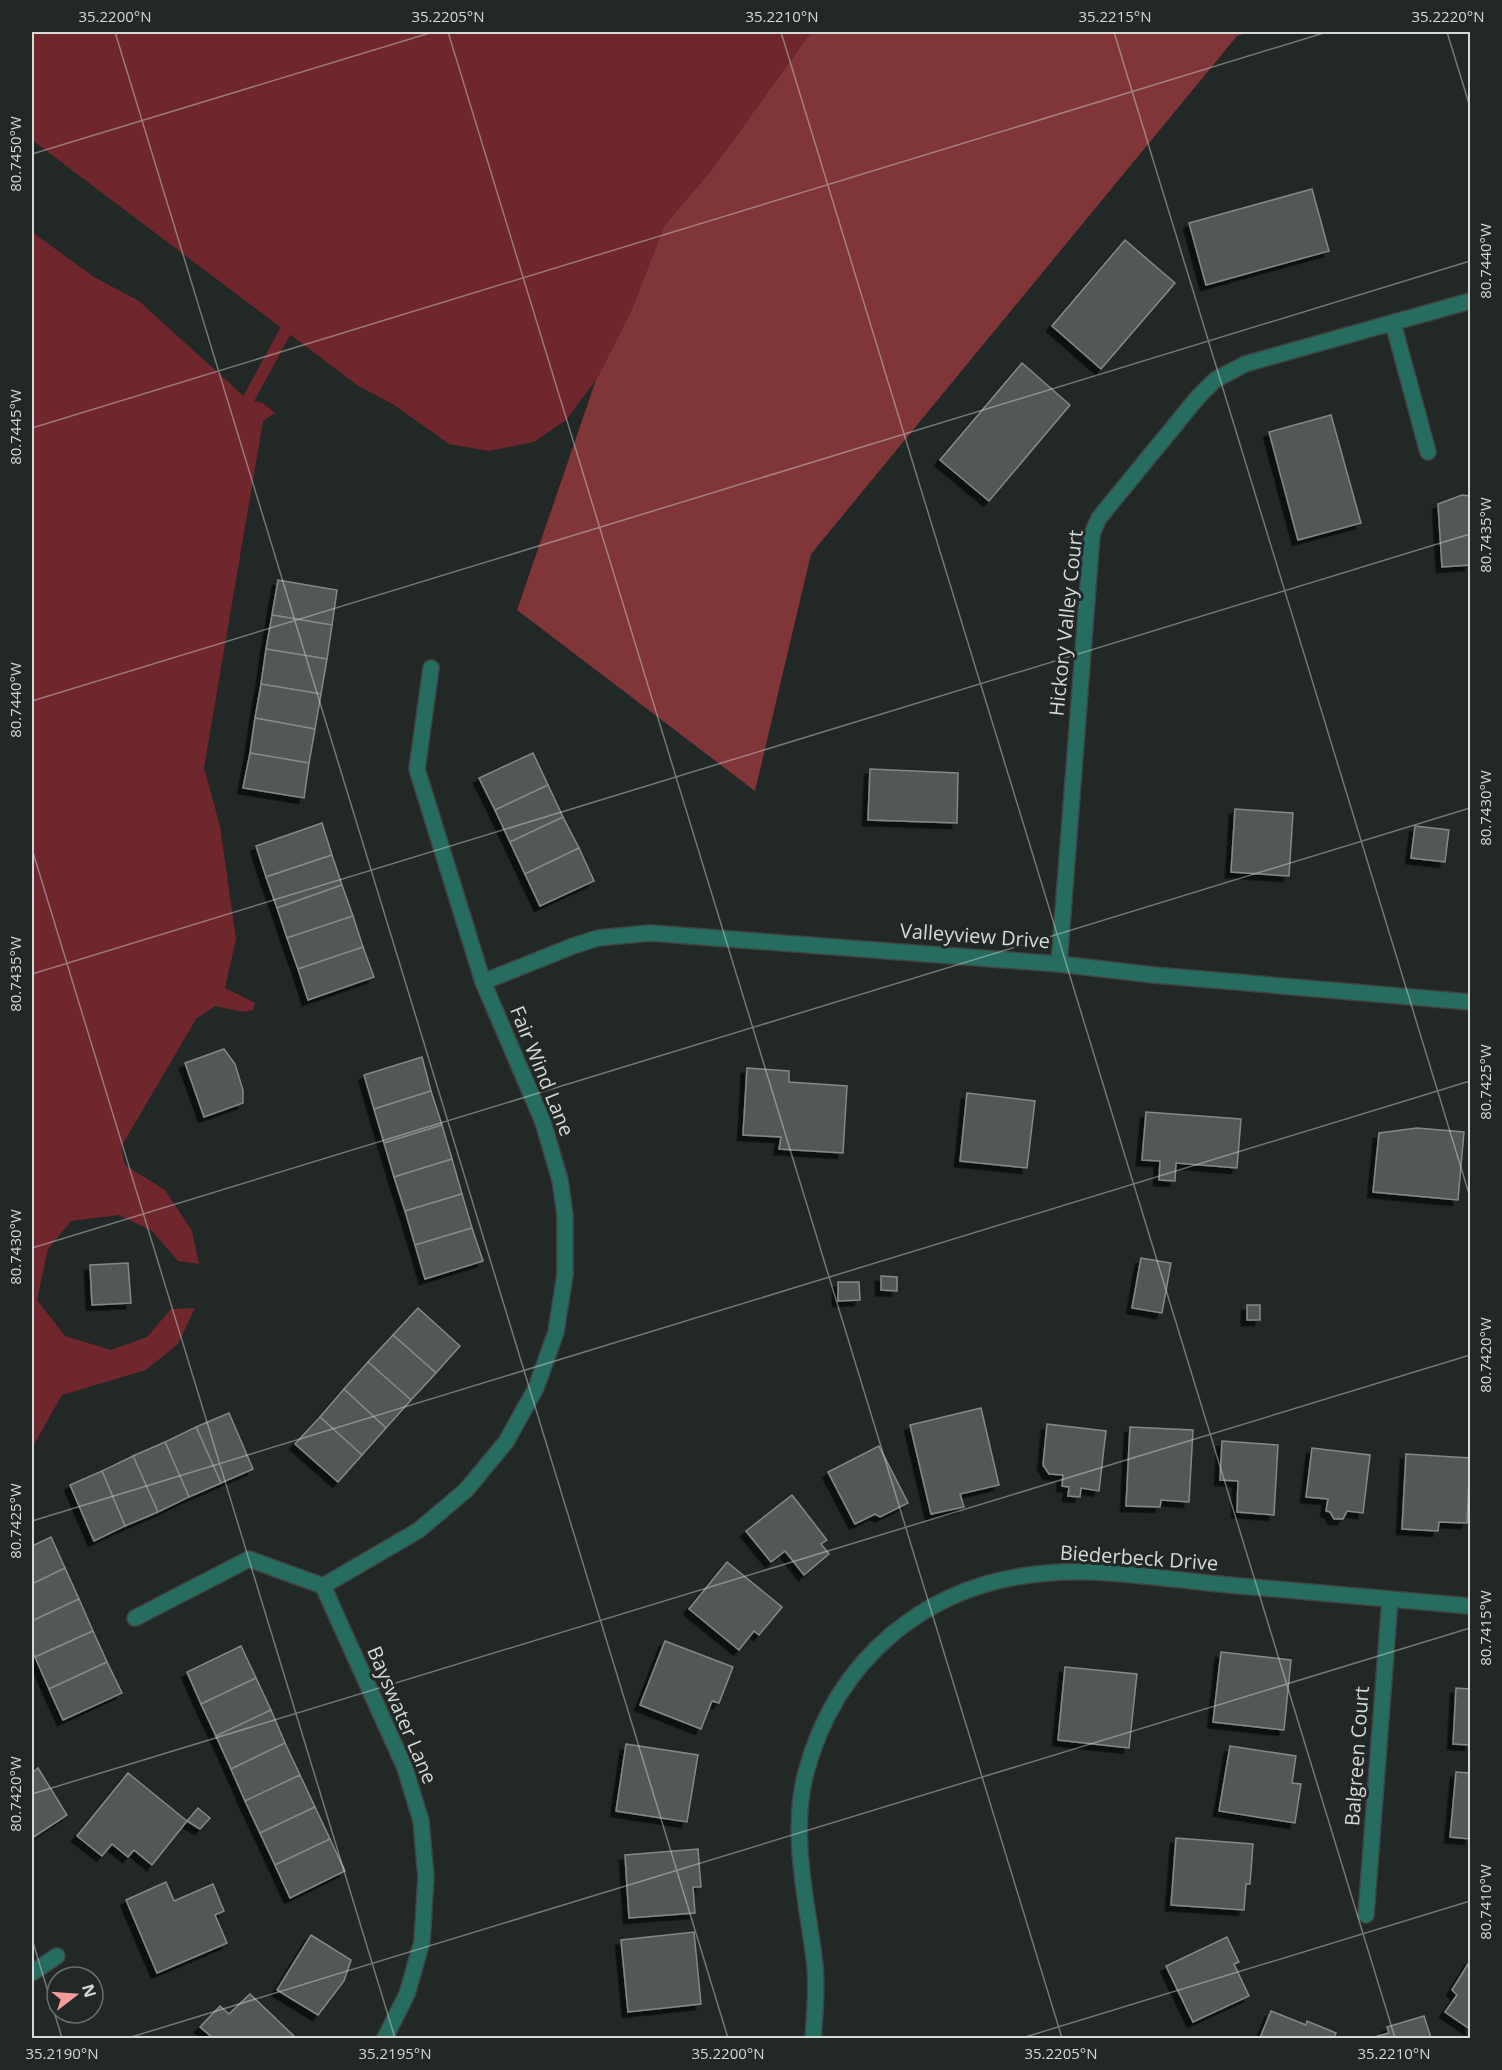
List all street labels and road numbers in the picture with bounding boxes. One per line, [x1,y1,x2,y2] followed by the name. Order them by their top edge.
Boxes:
[1042,529,1089,717] street label: Hickory Valley Court
[899,917,1051,954] street label: Valleyview Drive
[504,1002,581,1140] street label: Fair Wind Lane
[1059,1539,1219,1576] street label: Biederbeck Drive
[361,1642,444,1788] street label: Bayswater Lane
[1338,1685,1375,1827] street label: Balgreen Court

